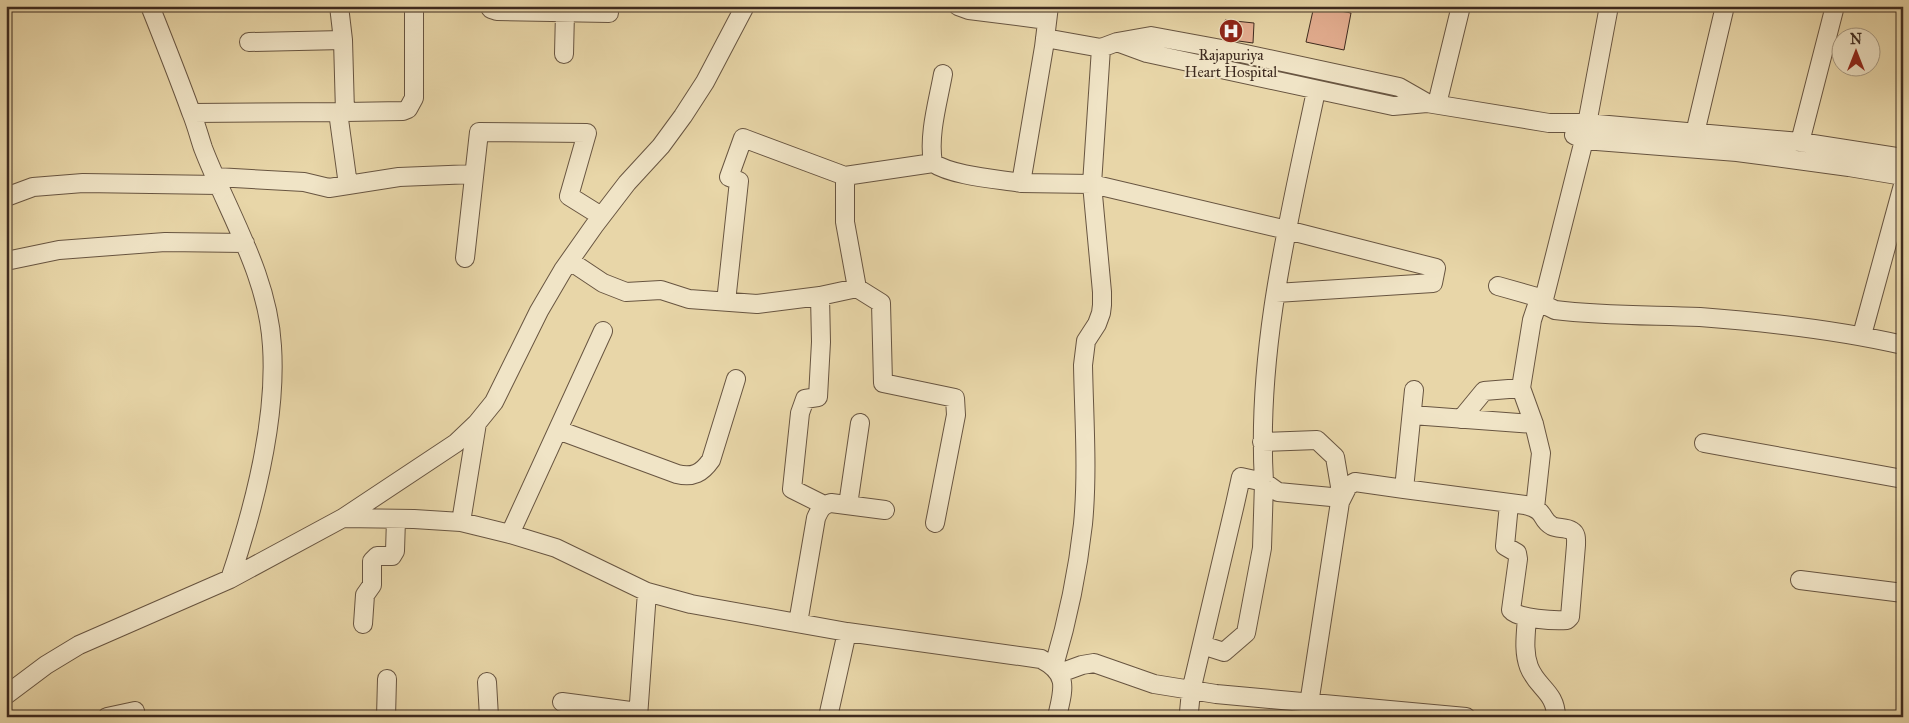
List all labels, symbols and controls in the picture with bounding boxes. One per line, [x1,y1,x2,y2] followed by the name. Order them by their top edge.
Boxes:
[1218,18,1244,44] hospital icon: Rajapuriya Heart Hospital
[1832,28,1882,78] north arrow
[1850,31,1862,48] text: N
[1185,46,1278,81] place label: Rajapuriya Heart Hospital

